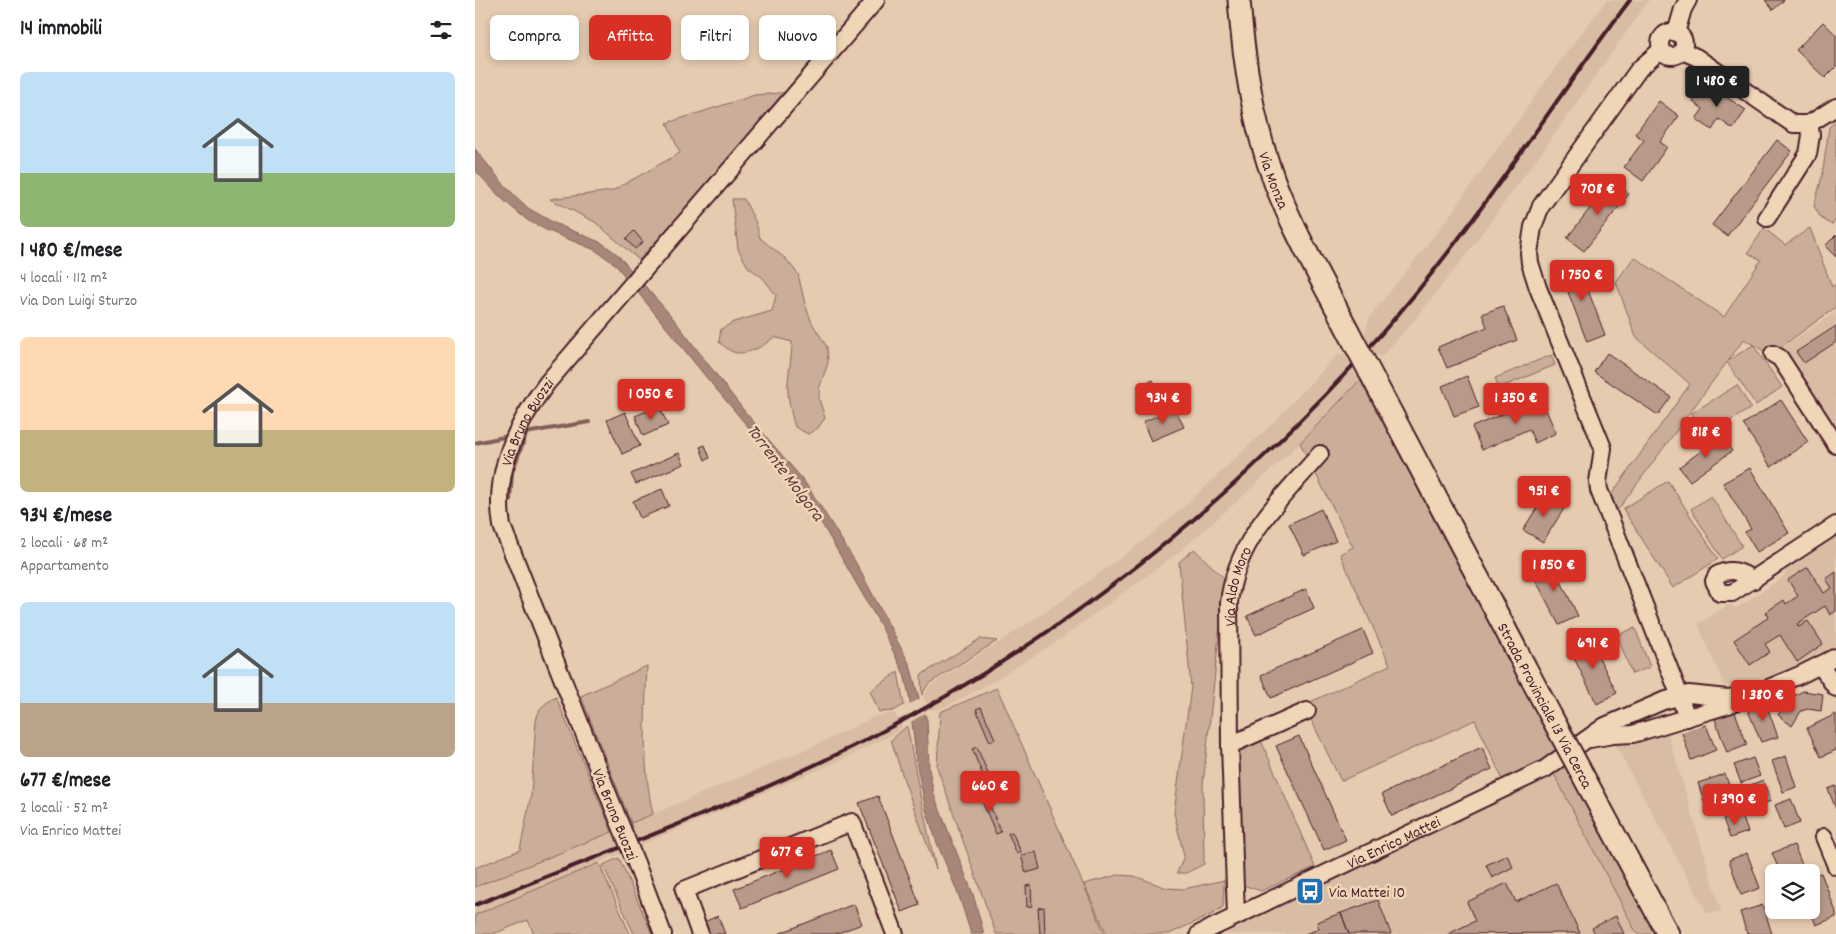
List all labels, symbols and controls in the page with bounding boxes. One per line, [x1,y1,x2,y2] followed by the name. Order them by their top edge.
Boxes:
[20,15,102,45] text: 14 immobili
[490,15,579,60] chip: Compra
[589,15,671,60] chip: Affitta
[681,15,749,60] chip: Filtri
[759,15,836,60] chip: Nuovo
[427,16,455,44] icon: filters
[1671,66,1763,108] pin: 1 480 €
[1696,70,1738,93] text: 1 480 €
[193,105,283,195] icon: home
[1251,149,1294,214] street label: Via Monza
[1563,174,1633,216] pin: 708 €
[1581,178,1615,201] text: 708 €
[20,237,122,267] text: 1 480 €/mese
[1536,260,1628,302] pin: 1 750 €
[1561,264,1603,287] text: 1 750 €
[20,267,107,290] text: 4 locali · 112 m²
[20,290,137,313] text: Via Don Luigi Sturzo
[193,370,283,460] icon: home
[496,374,560,469] street label: Via Bruno Buozzi
[605,378,697,421] pin: 1 050 €
[1128,382,1198,425] pin: 934 €
[1470,382,1562,425] pin: 1 350 €
[629,383,673,406] text: 1 050 €
[1146,387,1180,410] text: 934 €
[1495,387,1538,410] text: 1 350 €
[1671,416,1741,459] pin: 818 €
[739,420,830,528] water label: Torrente Molgora
[1692,421,1720,444] text: 818 €
[1509,476,1579,518] pin: 951 €
[1529,480,1559,503] text: 951 €
[20,502,112,532] text: 934 €/mese
[20,532,108,555] text: 2 locali · 68 m²
[1220,543,1259,626] street label: Via Aldo Moro
[1508,550,1600,592] pin: 1 850 €
[1533,554,1575,577] text: 1 850 €
[20,555,109,578] text: Appartamento
[1490,619,1598,794] street label: Strada Provinciale 13 Via Cerca
[1558,628,1628,670] pin: 691 €
[1577,632,1609,655] text: 691 €
[193,635,283,725] icon: home
[1717,680,1809,722] pin: 1 380 €
[1742,684,1784,707] text: 1 380 €
[585,766,643,864] street label: Via Bruno Buozzi
[20,767,111,797] text: 677 €/mese
[955,770,1025,813] pin: 660 €
[972,775,1009,798] text: 660 €
[1689,784,1781,826] pin: 1 390 €
[1714,788,1756,811] text: 1 390 €
[20,797,108,820] text: 2 locali · 52 m²
[1343,812,1445,876] street label: Via Enrico Mattei
[20,820,121,843] text: Via Enrico Mattei
[752,836,822,879] pin: 677 €
[771,841,803,864] text: 677 €
[1765,864,1820,919] map controls
[1765,864,1820,919] button: layers
[1295,876,1325,906] bus stop icon: Via Mattei 10
[1329,882,1405,905] place label: Via Mattei 10

